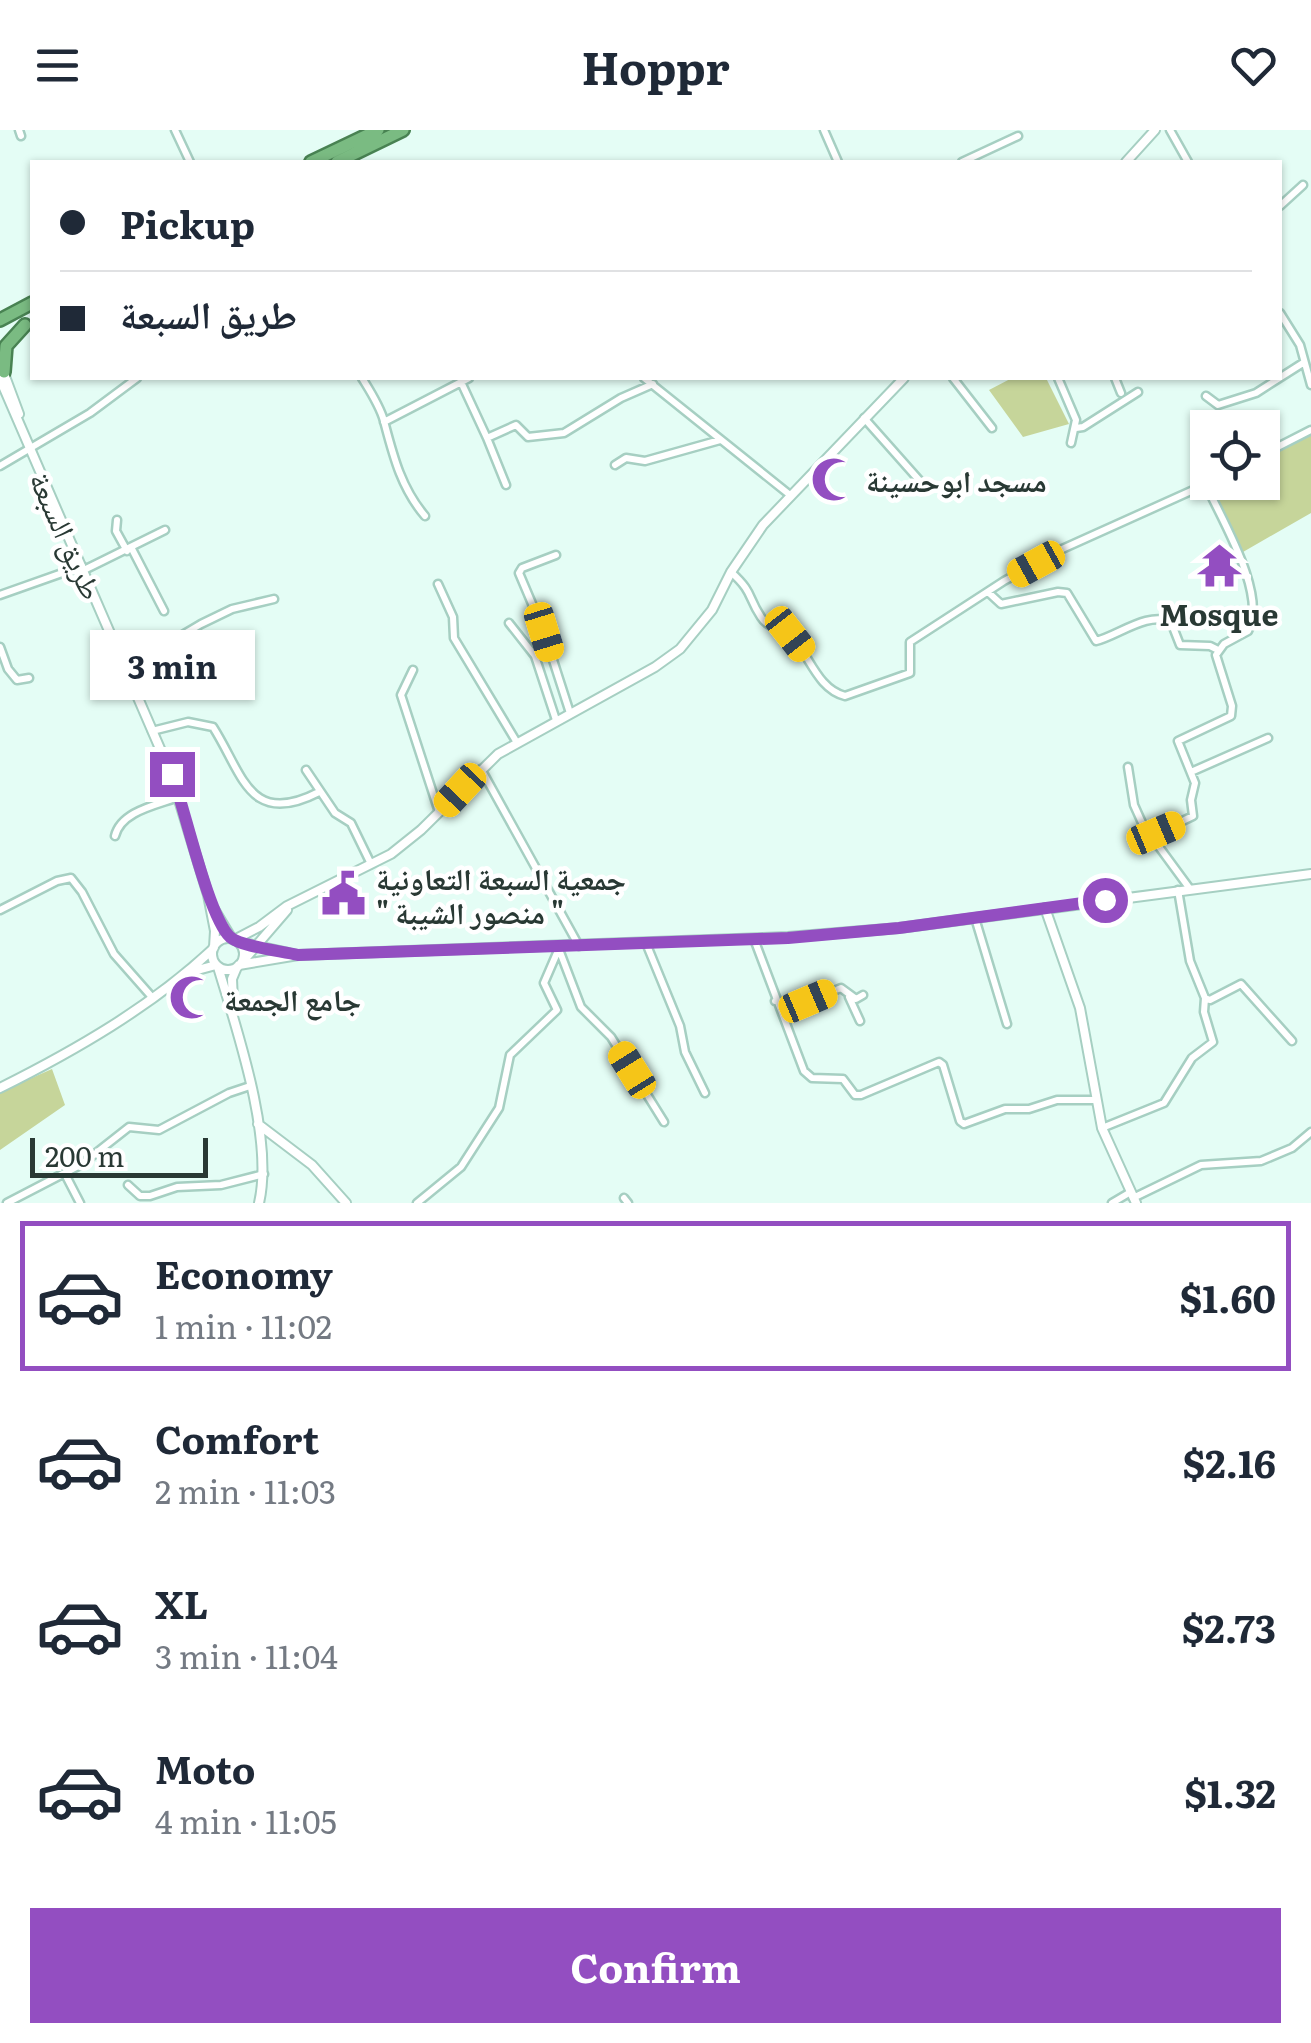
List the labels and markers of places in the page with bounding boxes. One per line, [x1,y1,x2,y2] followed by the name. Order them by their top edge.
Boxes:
[809,455,857,503] mosque icon: مسجد ابوحسينة
[866,457,1047,501] place label: مسجد ابوحسينة
[1195,542,1243,590] temple icon: Mosque
[1160,591,1279,635] place label: Mosque
[376,855,626,933] place label: جمعية السبعة التعاونية " منصور الشيبة "
[319,870,367,918] public building icon: جمعية السبعة التعاونية " منصور الشيبة "
[167,974,215,1022] mosque icon: جامع الجمعة
[224,976,361,1021] place label: جامع الجمعة

